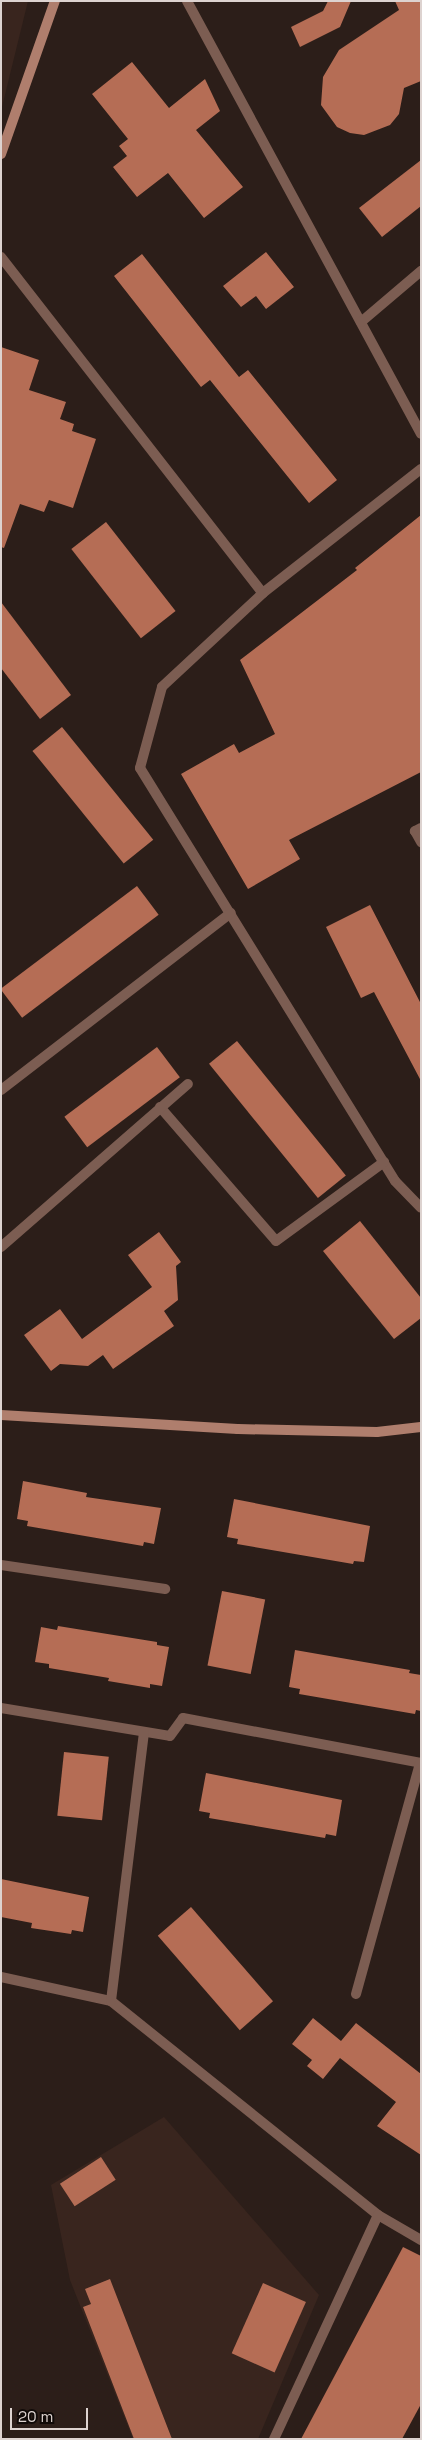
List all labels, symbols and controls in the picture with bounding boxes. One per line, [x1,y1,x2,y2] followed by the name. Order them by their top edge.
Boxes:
[12,2398,90,2430] scale bar
[18,2407,53,2426] text: 20 m

